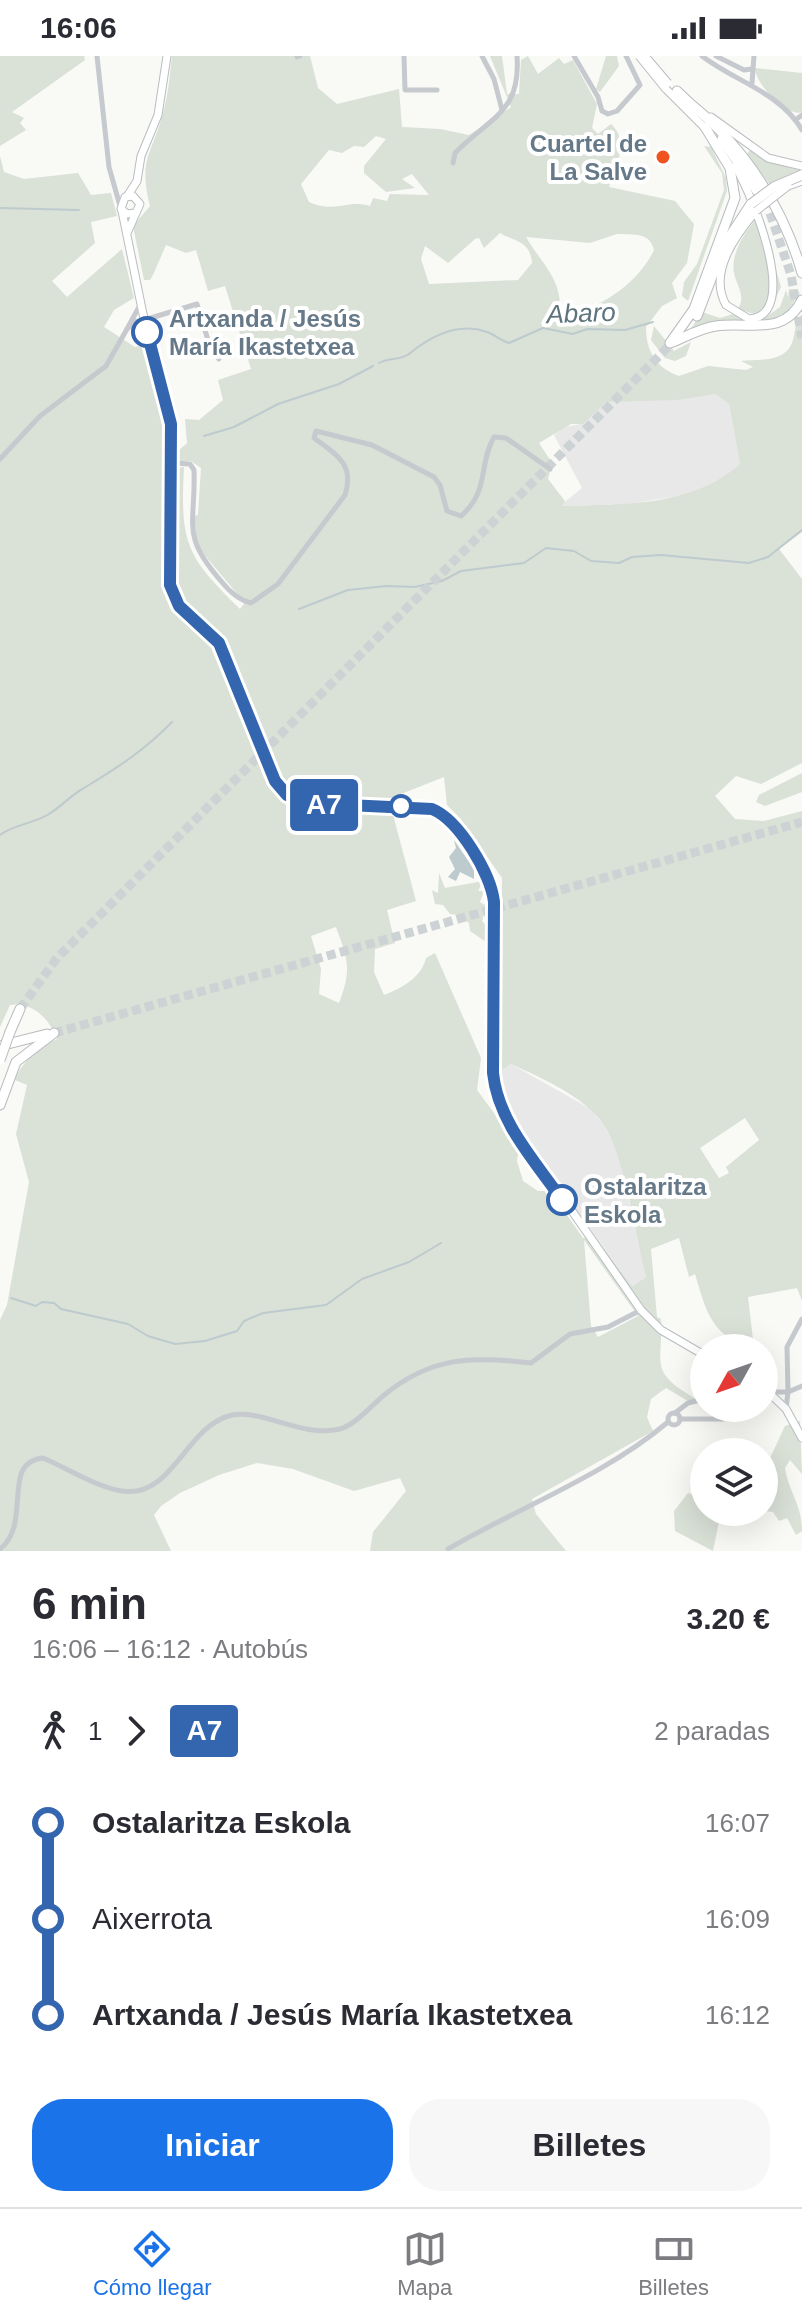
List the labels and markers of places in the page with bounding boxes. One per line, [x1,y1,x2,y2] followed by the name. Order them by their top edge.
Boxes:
[530,130,647,185] place label: Cuartel de La Salve
[654,148,672,166] marker: Cuartel de La Salve
[169,305,361,360] place label: Artxanda / Jesús María Ikastetxea
[132,317,162,347] marker: Artxanda / Jesús María Ikastetxea
[390,795,412,817] unlabelled marker
[584,1173,707,1228] place label: Ostalaritza Eskola
[547,1185,577,1215] marker: Ostalaritza Eskola

